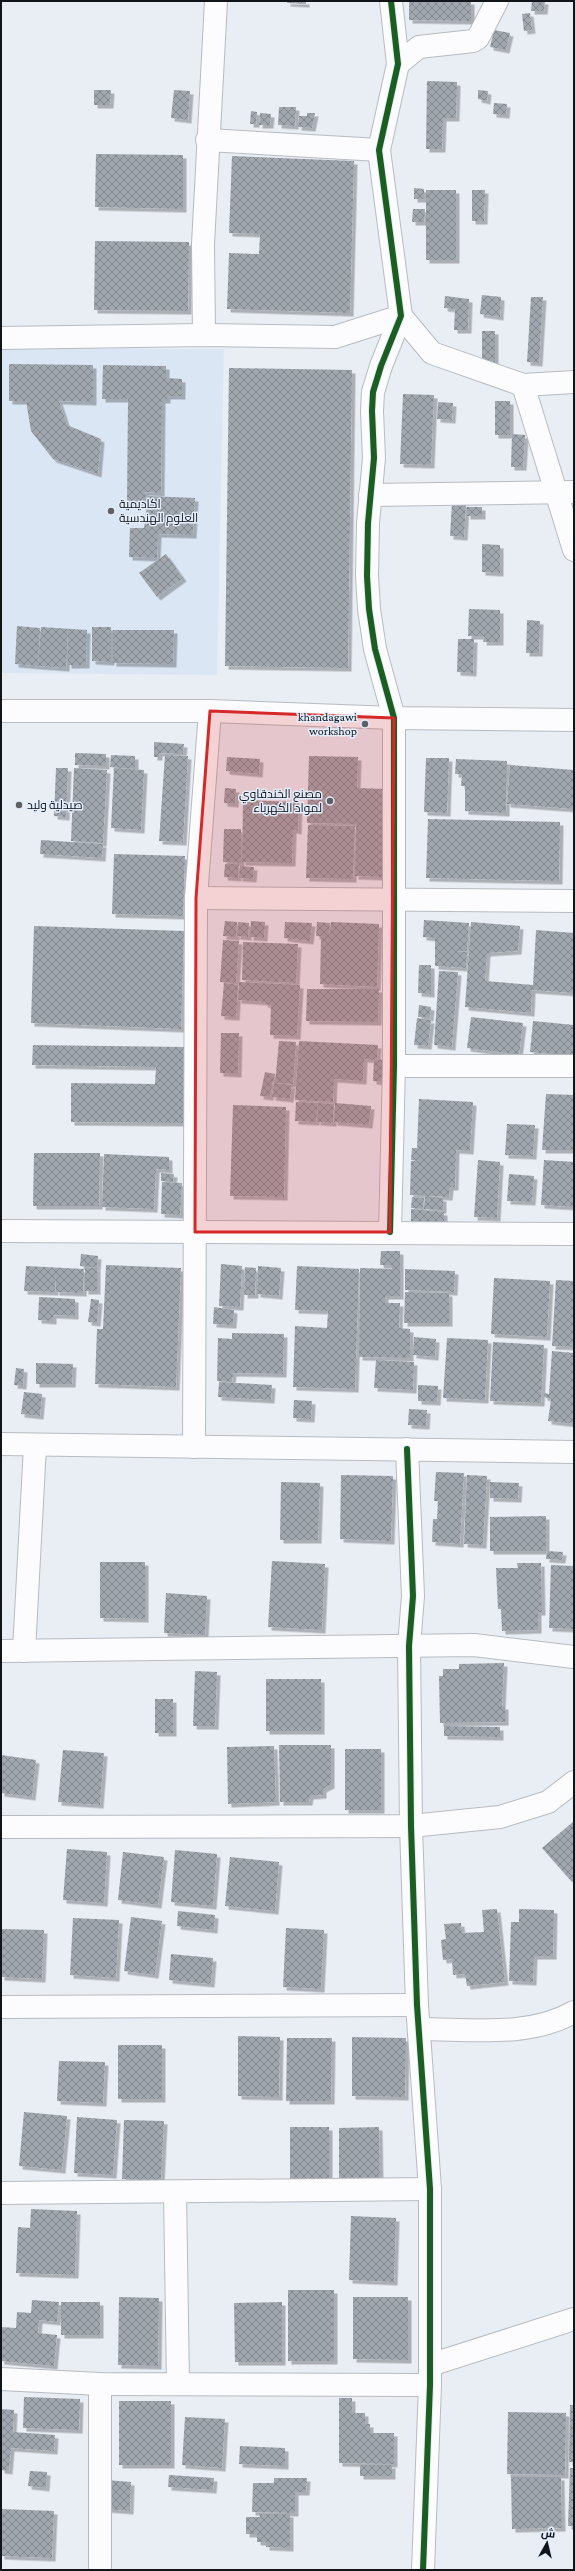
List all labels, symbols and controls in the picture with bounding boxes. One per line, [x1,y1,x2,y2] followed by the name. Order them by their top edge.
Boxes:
[119,497,198,526] place label: اكاديمية العلوم الهندسية
[106,506,116,516] marker: اكاديمية العلوم الهندسية
[298,710,357,738] place label: khandagawi workshop
[360,719,370,729] marker: khandagawi workshop
[239,787,322,815] place label: مصنع الخندقاوي لمواد الكهرباء
[325,796,335,806] marker: مصنع الخندقاوي لمواد الكهرباء
[27,798,83,812] place label: صيدلية وليد
[14,800,24,810] marker: صيدلية وليد
[527,2523,567,2563] north arrow
[540,2526,556,2541] text: ش

